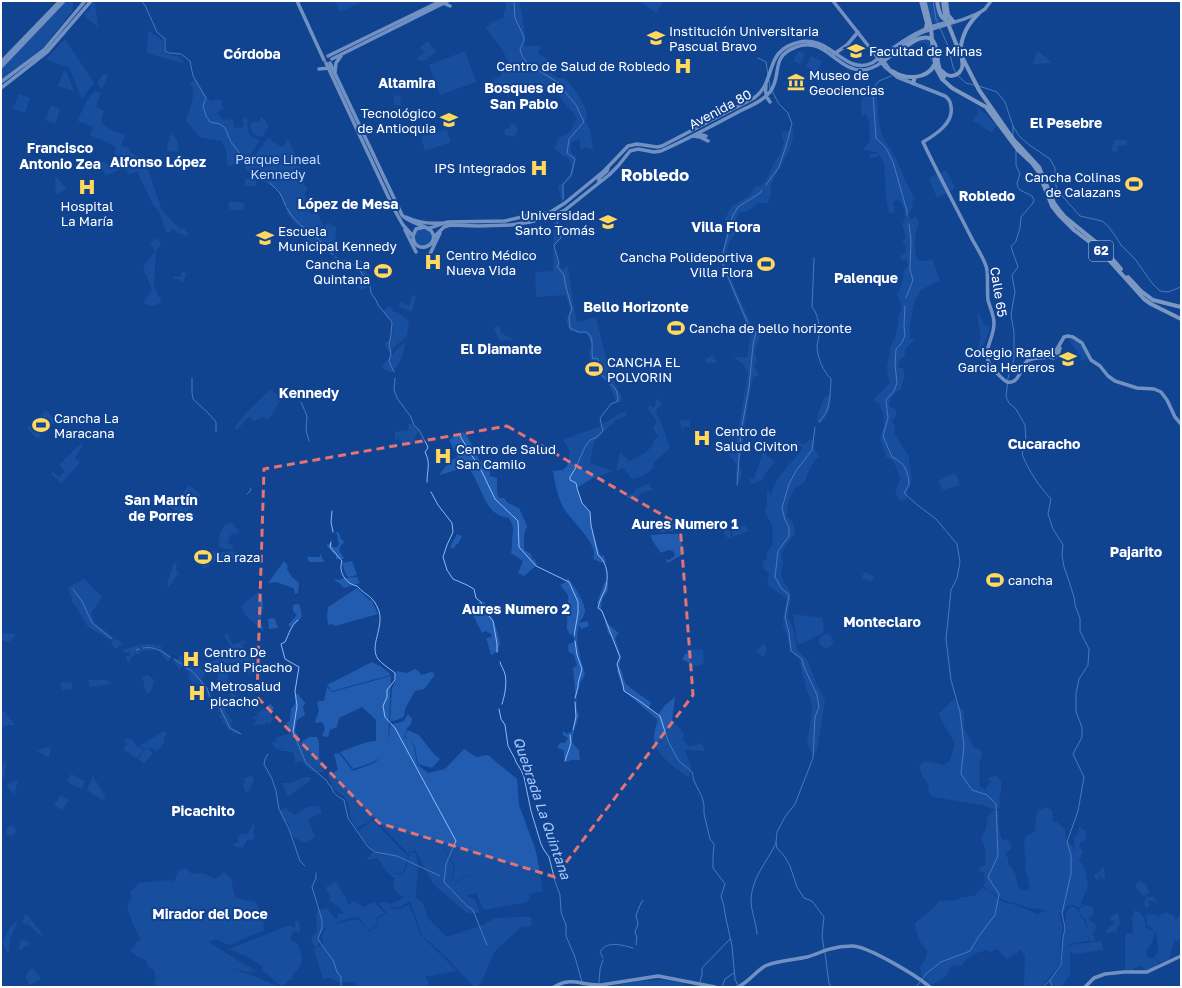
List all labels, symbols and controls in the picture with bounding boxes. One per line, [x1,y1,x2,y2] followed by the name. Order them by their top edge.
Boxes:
[669,23,819,54] place label: Institución Universitaria Pascual Bravo
[646,28,666,48] school or university icon: Institución Universitaria Pascual Bravo
[846,41,866,61] school or university icon: Facultad de Minas
[869,43,982,59] place label: Facultad de Minas
[223,45,281,62] district label: Córdoba
[673,56,693,76] hospital icon: Centro de Salud de Robledo
[496,58,670,74] place label: Centro de Salud de Robledo
[809,67,885,98] place label: Museo de Geociencias
[786,72,806,92] museum icon: Museo de Geociencias
[378,74,436,91] district label: Altamira
[484,79,564,112] district label: Bosques de San Pablo
[686,86,754,132] street label: Avenida 80
[357,105,436,136] place label: Tecnológico de Antioquia
[439,110,459,130] school or university icon: Tecnológico de Antioquia
[1030,114,1102,131] district label: El Pesebre
[19,139,101,172] district label: Francisco Antonio Zea
[235,151,321,182] park label: Parque Lineal Kennedy
[110,153,206,170] district label: Alfonso López
[529,158,549,178] hospital icon: IPS Integrados
[434,160,526,176] place label: IPS Integrados
[621,164,689,185] district label: Robledo
[1025,169,1121,200] place label: Cancha Colinas de Calazans
[1124,174,1144,194] sports icon: Cancha Colinas de Calazans
[77,177,97,197] hospital icon: Hospital La María
[959,187,1015,204] district label: Robledo
[298,195,398,212] district label: López de Mesa
[61,198,113,229] place label: Hospital La María
[515,207,595,238] place label: Universidad Santo Tomás
[598,212,618,232] school or university icon: Universidad Santo Tomás
[691,218,761,235] district label: Villa Flora
[278,223,398,254] place label: Escuela Municipal Kennedy
[255,228,275,248] school or university icon: Escuela Municipal Kennedy
[1089,241,1113,261] road number: 62
[446,247,537,278] place label: Centro Médico Nueva Vida
[620,249,753,280] place label: Cancha Polideportiva Villa Flora
[423,252,443,272] hospital icon: Centro Médico Nueva Vida
[756,254,776,274] sports icon: Cancha Polideportiva Villa Flora
[305,256,370,287] place label: Cancha La Quintana
[373,261,393,281] sports icon: Cancha La Quintana
[987,266,1011,318] street label: Calle 65
[834,269,898,286] district label: Palenque
[583,298,689,315] district label: Bello Horizonte
[666,318,686,338] sports icon: Cancha de bello horizonte
[689,320,852,336] place label: Cancha de bello horizonte
[460,340,542,357] district label: El Diamante
[958,344,1055,375] place label: Colegio Rafael Garcia Herreros
[1058,349,1078,369] school or university icon: Colegio Rafael Garcia Herreros
[607,354,681,385] place label: CANCHA EL POLVORIN
[584,359,604,379] sports icon: CANCHA EL POLVORIN
[279,384,340,401] district label: Kennedy
[54,410,119,441] place label: Cancha La Maracana
[31,415,51,435] sports icon: Cancha La Maracana
[715,423,798,454] place label: Centro de Salud Civiton
[692,428,712,448] hospital icon: Centro de Salud Civiton
[1008,435,1080,452] district label: Cucaracho
[456,441,556,472] place label: Centro de Salud San Camilo
[433,446,453,466] hospital icon: Centro de Salud San Camilo
[124,491,198,524] district label: San Martín de Porres
[632,515,738,532] district label: Aures Numero 1
[1110,543,1162,560] district label: Pajarito
[193,547,213,567] sports icon: La raza
[216,549,260,565] place label: La raza
[985,570,1005,590] sports icon: cancha
[1008,572,1053,588] place label: cancha
[462,600,570,617] district label: Aures Numero 2
[843,613,921,630] district label: Monteclaro
[204,644,292,675] place label: Centro De Salud Picacho
[181,649,201,669] hospital icon: Centro De Salud Picacho
[210,678,281,709] place label: Metrosalud picacho
[187,683,207,703] hospital icon: Metrosalud picacho
[510,734,575,882] water label: Quebrada La Quintana
[171,802,235,819] district label: Picachito
[152,905,268,922] district label: Mirador del Doce

